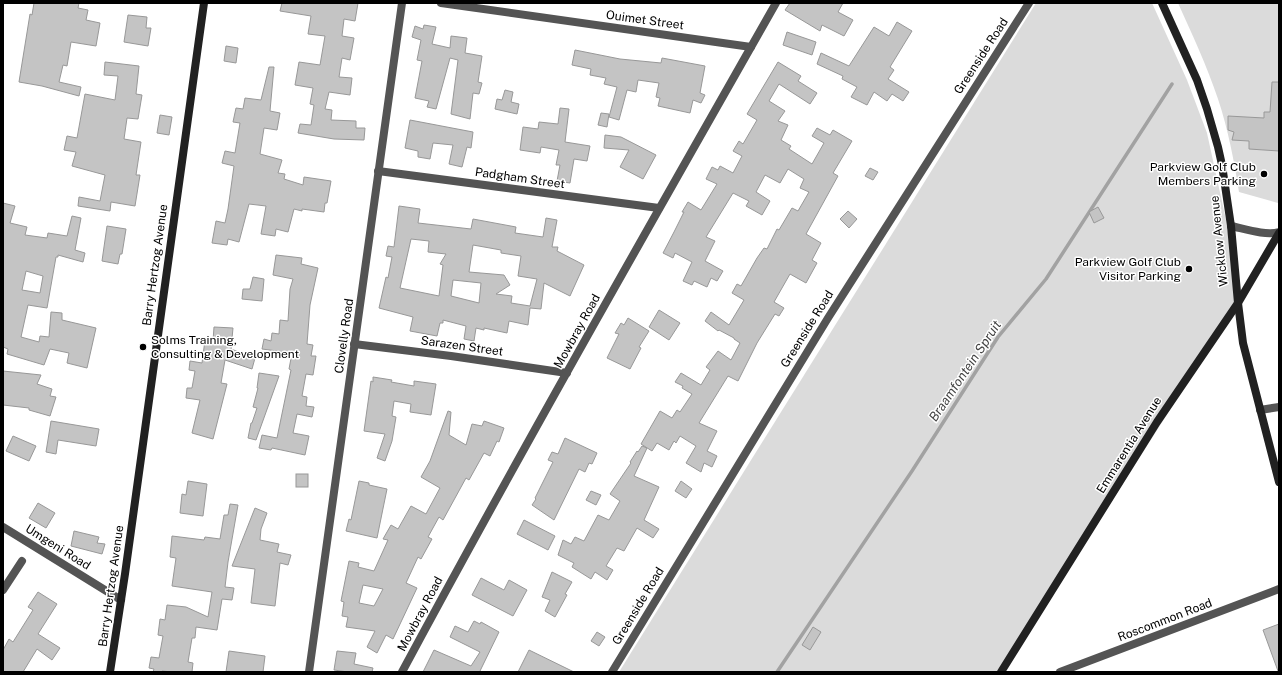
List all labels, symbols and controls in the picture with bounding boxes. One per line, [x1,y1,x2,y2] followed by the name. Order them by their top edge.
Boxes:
[605,8,685,32] street label: Ouimet Street
[951,15,1011,97] street label: Greenside Road
[1150,160,1256,188] place label: Parkview Golf Club Members Parking
[474,165,566,191] street label: Padgham Street
[1259,169,1269,179] marker: Parkview Golf Club Members Parking
[1207,195,1231,287] street label: Wicklow Avenue
[140,203,170,327] street label: Barry Hertzog Avenue
[1075,255,1181,283] place label: Parkview Golf Club Visitor Parking
[1184,264,1194,274] marker: Parkview Golf Club Visitor Parking
[778,288,836,370] street label: Greenside Road
[551,292,603,370] street label: Mowbray Road
[332,298,356,374] street label: Clovelly Road
[926,318,1004,424] water label: Braamfontein Spruit
[151,333,299,361] place label: Solms Training, Consulting & Development
[420,333,504,359] street label: Sarazen Street
[138,342,148,352] marker: Solms Training, Consulting & Development
[1094,394,1164,496] street label: Emmarentia Avenue
[23,521,93,573] street label: Umgeni Road
[96,524,126,648] street label: Barry Hertzog Avenue
[609,565,667,647] street label: Greenside Road
[394,574,446,654] street label: Mowbray Road
[1116,596,1214,644] street label: Roscommon Road

